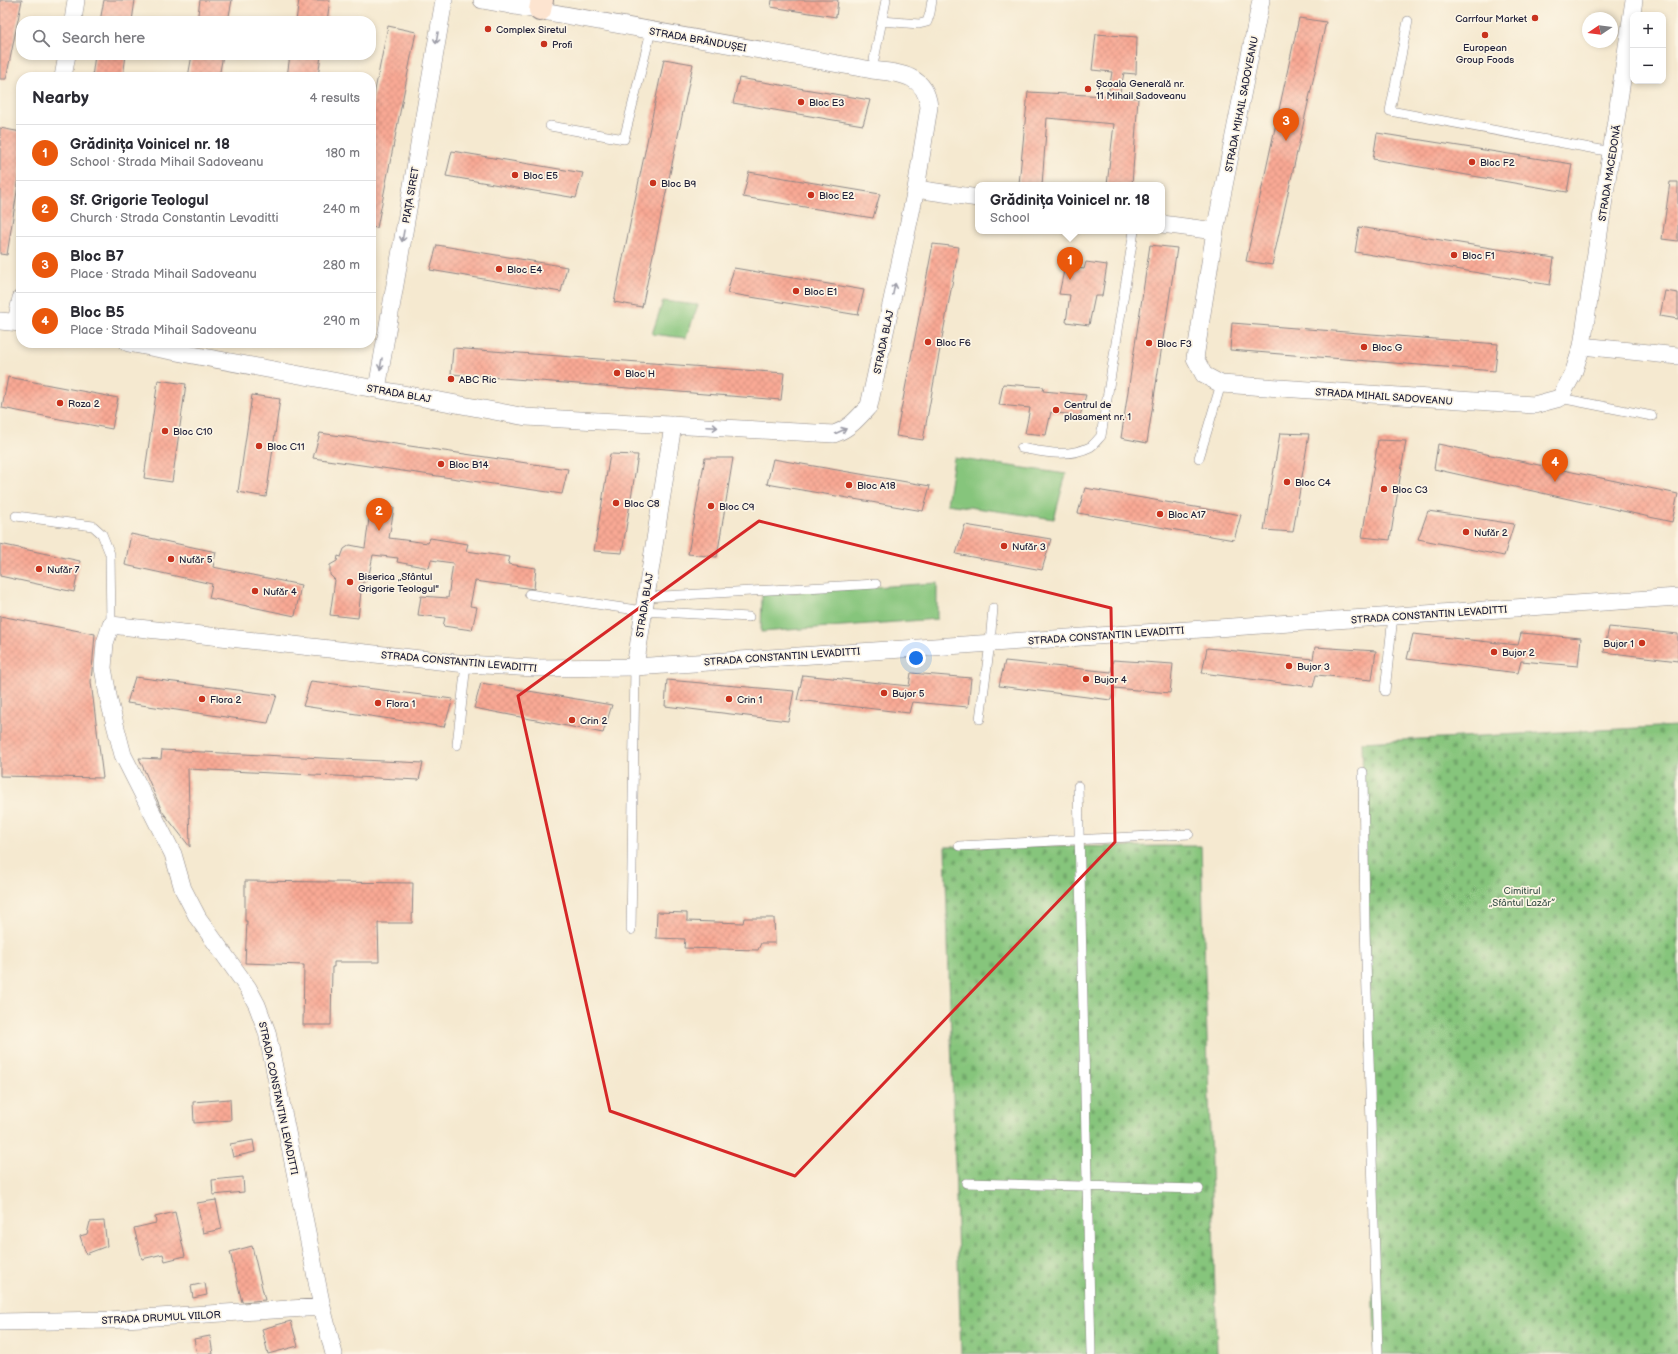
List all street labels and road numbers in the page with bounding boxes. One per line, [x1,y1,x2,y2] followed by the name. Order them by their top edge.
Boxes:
[648,25,748,54] street label: STRADA BRÂNDUȘEI
[1223,35,1261,173] street label: STRADA MIHAIL SADOVEANU
[1596,123,1624,222] street label: STRADA MACEDONĂ
[400,166,422,224] street label: PIAȚA SIRET
[871,309,897,375] street label: STRADA BLAJ
[366,382,432,406] street label: STRADA BLAJ
[1315,386,1453,408] street label: STRADA MIHAIL SADOVEANU
[634,572,656,638] street label: STRADA BLAJ
[1351,604,1507,626] street label: STRADA CONSTANTIN LEVADITTI
[1028,625,1184,647] street label: STRADA CONSTANTIN LEVADITTI
[704,646,860,668] street label: STRADA CONSTANTIN LEVADITTI
[381,649,537,675] street label: STRADA CONSTANTIN LEVADITTI
[256,1021,300,1176] street label: STRADA CONSTANTIN LEVADITTI
[101,1309,221,1327] street label: STRADA DRUMUL VIILOR

